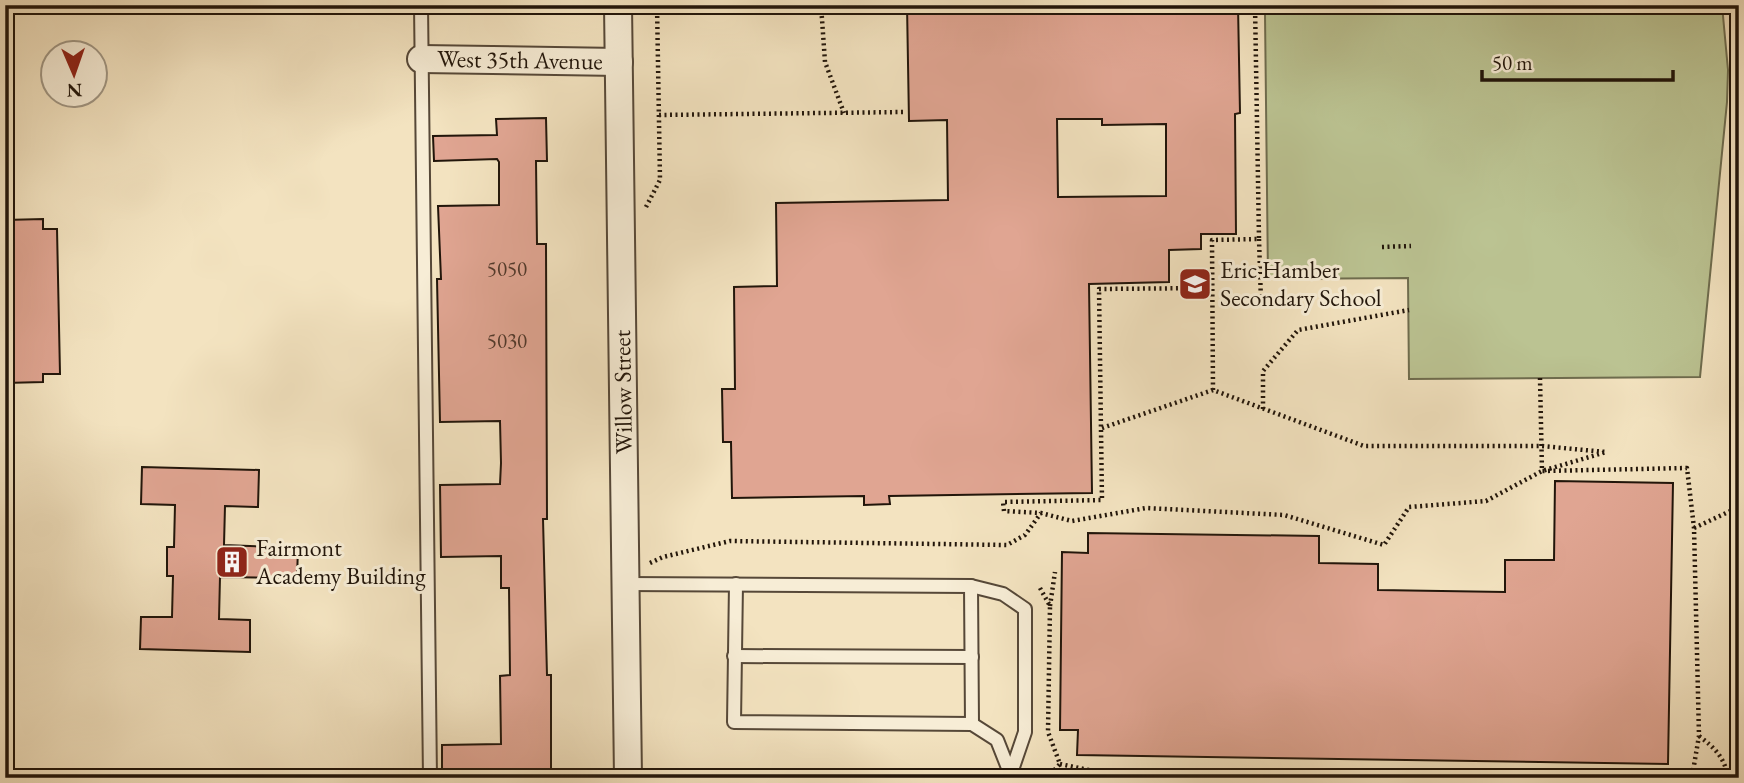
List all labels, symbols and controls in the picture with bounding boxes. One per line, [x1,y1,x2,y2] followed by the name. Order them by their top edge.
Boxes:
[38,38,108,108] north arrow
[1482,38,1672,82] scale bar
[437,43,603,76] street label: West 35th Avenue
[1492,49,1533,76] text: 50 m
[66,78,83,103] text: N
[1220,254,1382,313] place label: Eric Hamber Secondary School
[487,255,527,282] house number: 5050
[1176,265,1214,303] school or university icon: Eric Hamber Secondary School
[487,327,527,354] house number: 5030
[606,329,639,454] street label: Willow Street
[255,532,426,591] place label: Fairmont Academy Building
[213,543,251,581] building icon: Fairmont Academy Building

